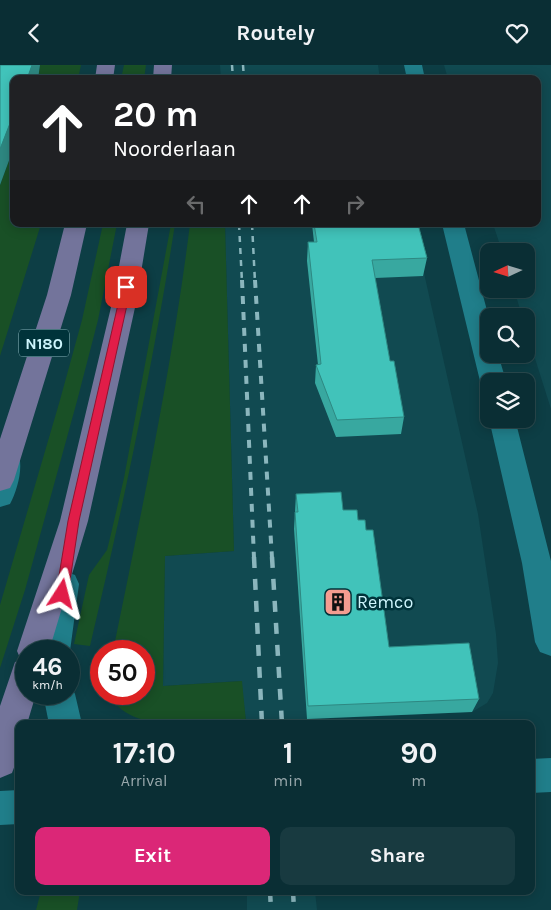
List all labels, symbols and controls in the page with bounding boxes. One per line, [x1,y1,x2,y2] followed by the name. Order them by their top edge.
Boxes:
[20,19,48,47] icon: back
[503,19,531,47] icon: heart
[236,20,315,46] text: Routely
[113,94,198,135] text: 20 m
[30,95,95,160] icon: ahead
[113,136,236,162] text: Noorderlaan
[182,190,210,218] icon: left
[235,190,263,218] icon: ahead
[288,190,316,218] icon: ahead
[341,190,369,218] icon: right
[480,243,535,297] north arrow
[480,243,535,428] map controls
[105,266,147,308] pin
[112,273,140,301] icon: arrive
[480,308,535,363] button: search
[19,329,69,357] road number: N180
[480,373,535,428] button: layers
[35,567,87,619] position arrow
[323,587,353,617] building icon: Remco
[357,591,413,613] place label: Remco
[90,640,155,705] speed limit sign: 50
[32,652,63,681] text: 46
[32,678,63,692] text: km/h
[112,735,176,771] text: 17:10
[283,735,293,771] text: 1
[400,735,437,771] text: 90
[121,771,168,790] text: Arrival
[273,771,303,790] text: min
[411,771,426,790] text: m
[35,827,270,885] button: Exit
[280,827,515,885] button: Share

